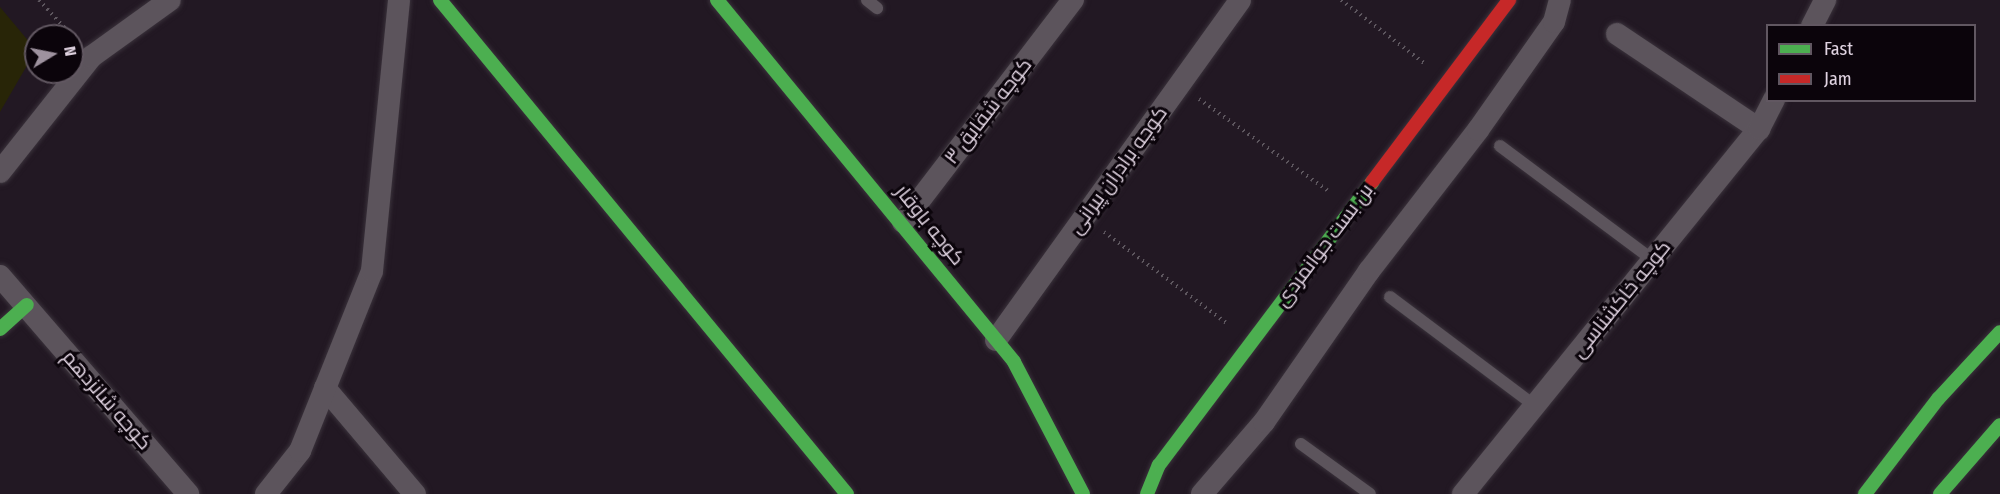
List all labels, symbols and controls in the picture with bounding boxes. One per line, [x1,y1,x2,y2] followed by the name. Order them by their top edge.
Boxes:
[24,24,84,84] north arrow
[1766,24,1976,102] legend
[1824,38,1853,60] text: Fast
[60,45,80,58] text: N
[939,53,1037,169] street label: کوچه شقایق ۳
[1824,68,1852,90] text: Jam
[1064,101,1172,239] street label: کوچه برادران پیرانی
[1270,179,1378,311] street label: بن بست جوانمردی
[890,180,970,270] street label: کوچه باوقار
[1566,235,1676,363] street label: کوچه خاکشناسی
[57,345,157,455] street label: کوچه شانزدهم

